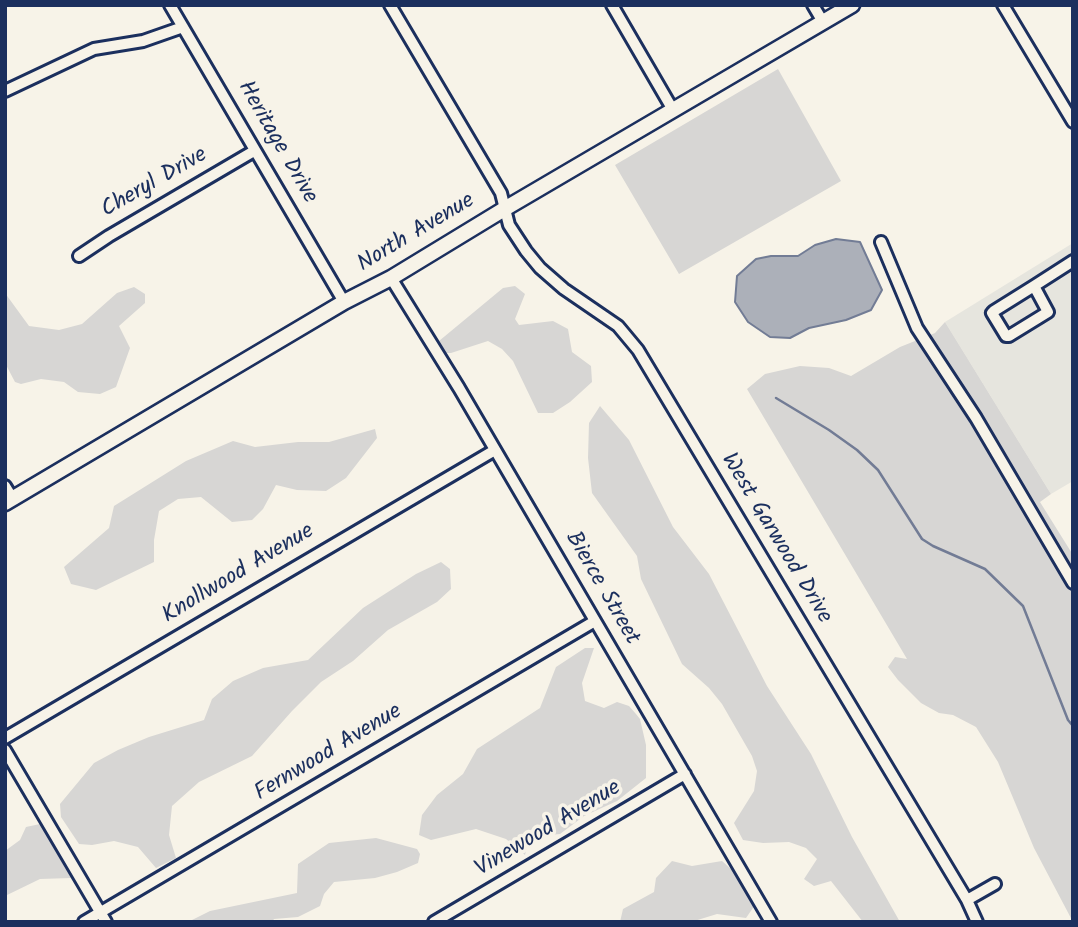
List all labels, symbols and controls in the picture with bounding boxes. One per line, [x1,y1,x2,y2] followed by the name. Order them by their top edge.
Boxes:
[230,77,322,209] street label: Heritage Drive
[97,143,213,225] street label: Cheryl Drive
[353,188,481,280] street label: North Avenue
[713,449,837,629] street label: West Garwood Drive
[158,519,320,631] street label: Knollwood Avenue
[557,527,645,651] street label: Bierce Street
[250,699,408,809] street label: Fernwood Avenue
[471,776,627,884] street label: Vinewood Avenue

